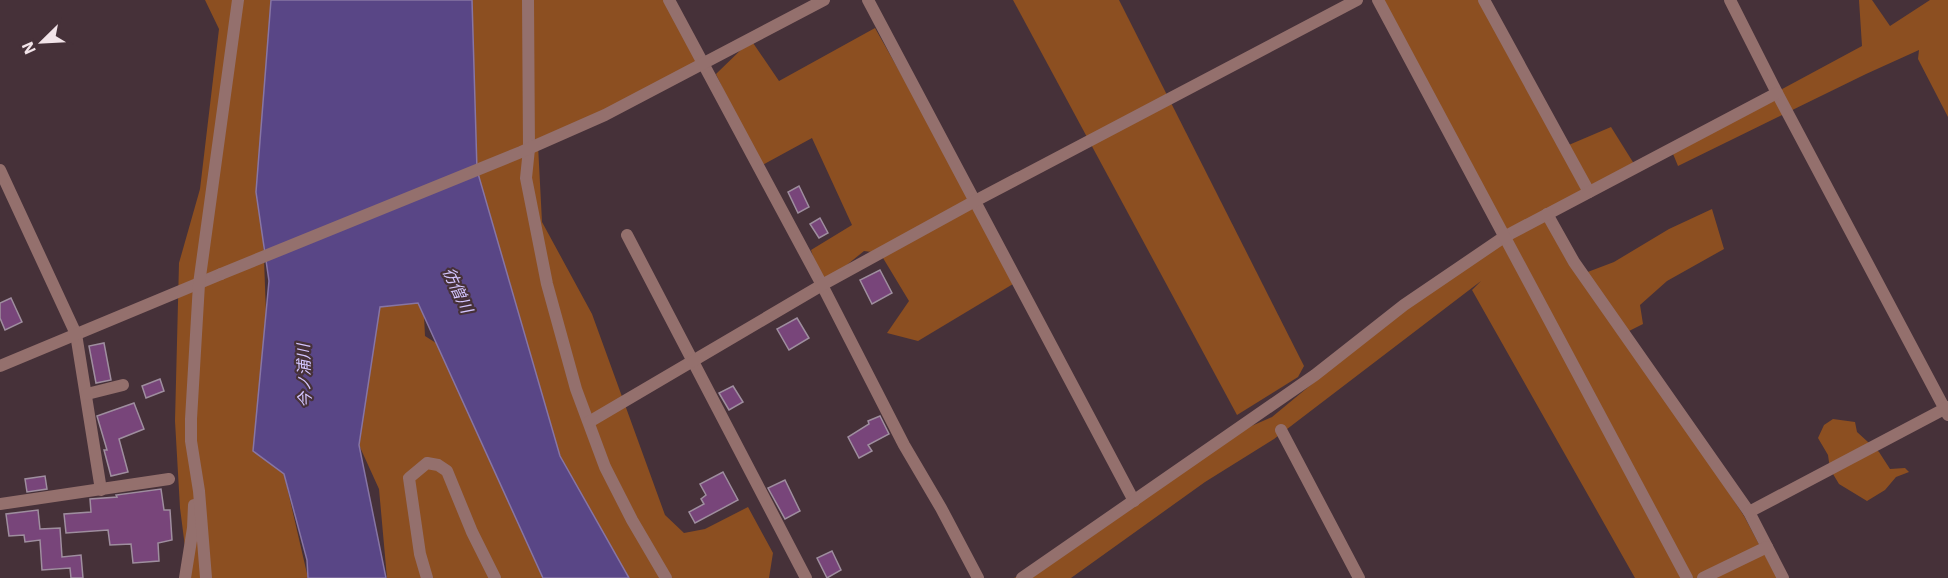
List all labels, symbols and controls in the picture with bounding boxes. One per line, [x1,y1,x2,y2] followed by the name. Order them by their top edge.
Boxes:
[12,12,72,72] north arrow
[17,39,40,57] text: N
[439,264,478,318] water label: 彷僧川
[293,342,315,408] water label: 今ノ浦川

